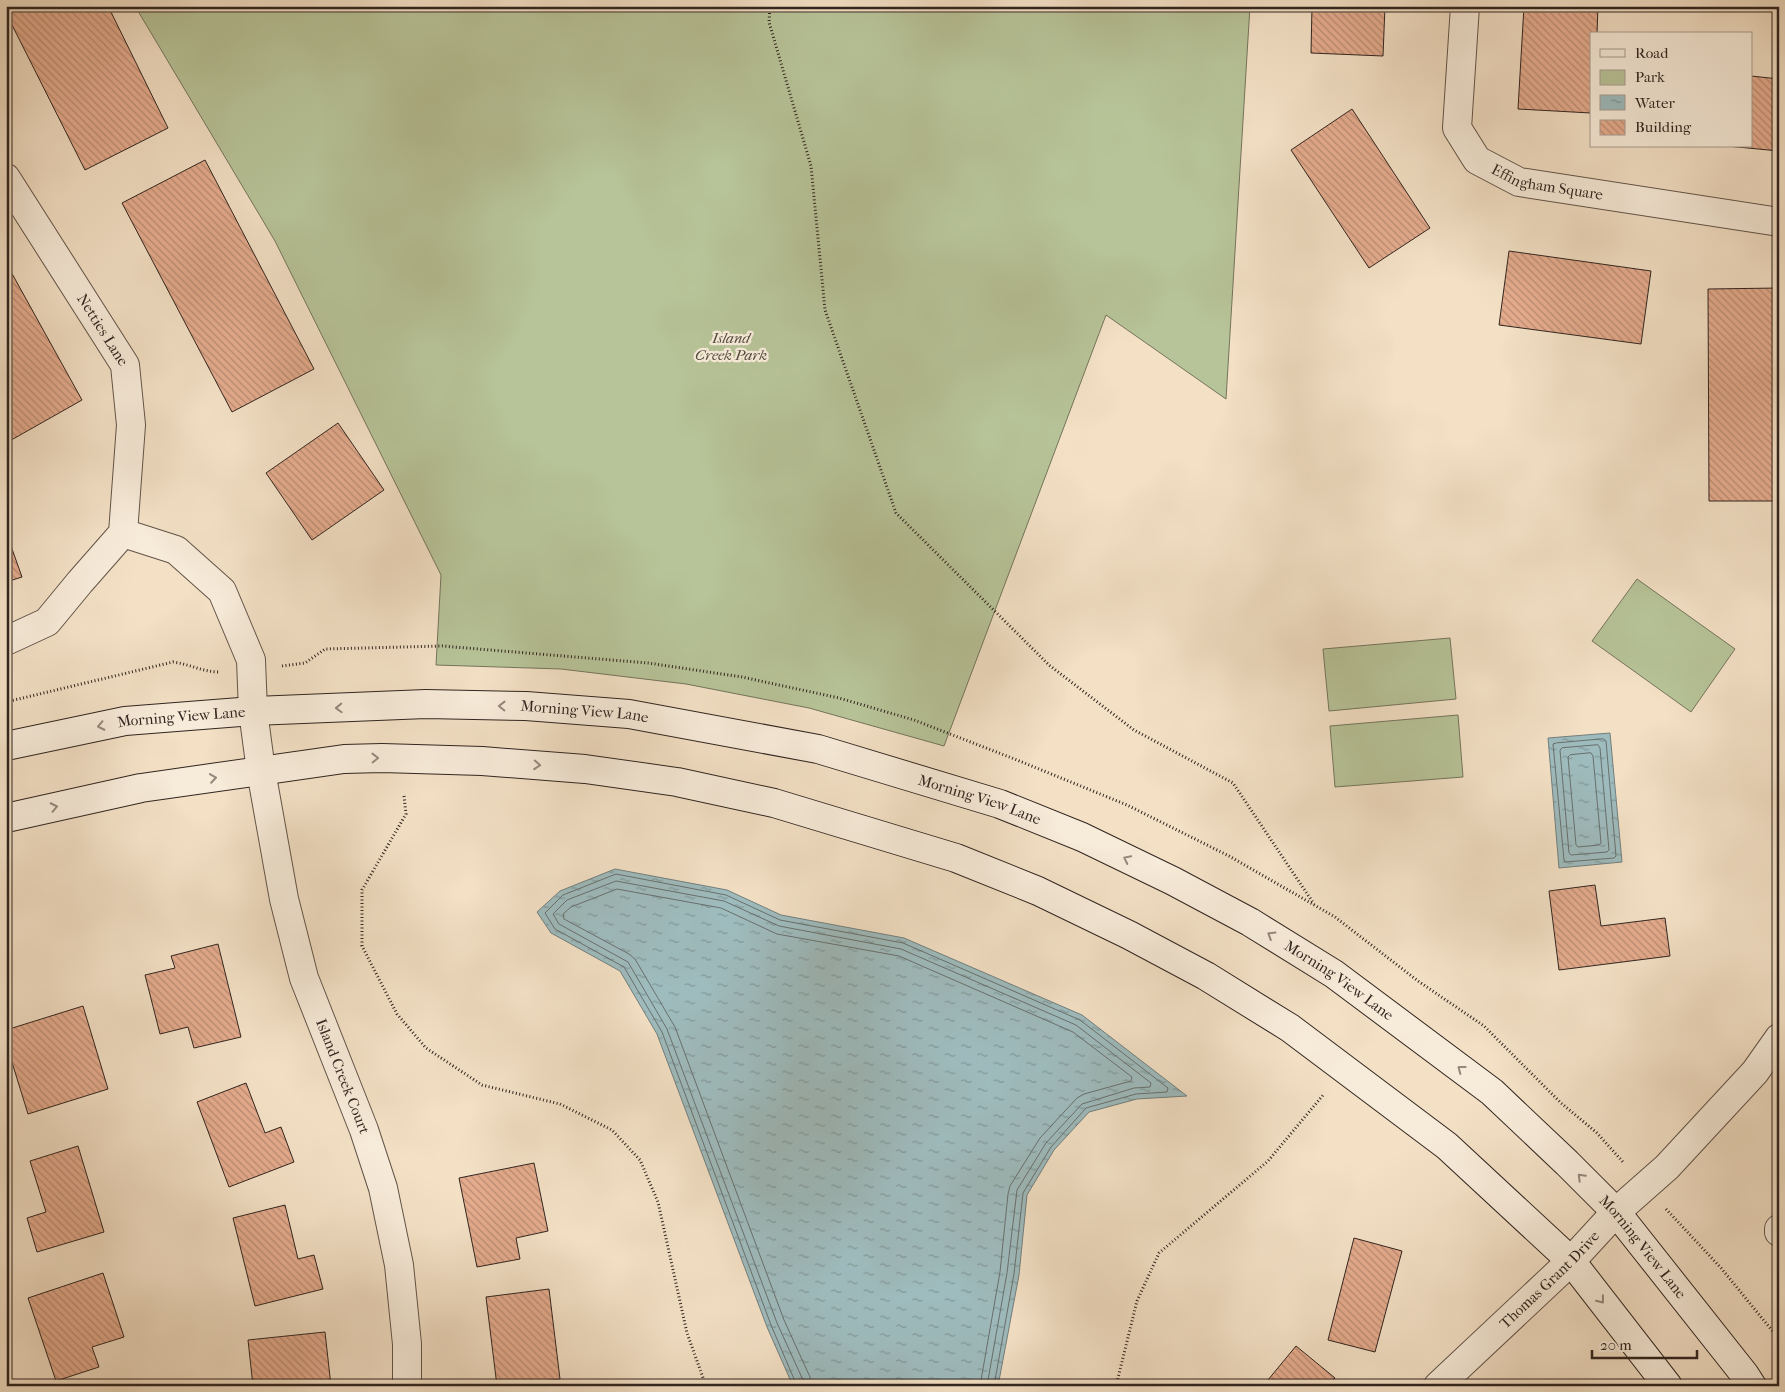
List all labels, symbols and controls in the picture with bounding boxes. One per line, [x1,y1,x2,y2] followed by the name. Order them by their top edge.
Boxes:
[1590,32,1752,148] legend
[1635,44,1669,62] text: Road
[1635,68,1665,86] text: Park
[1634,94,1675,112] text: Water
[1635,118,1692,136] text: Building
[1488,160,1605,204] street label: Effingham Square
[73,290,133,370] street label: Netties Lane
[695,329,767,364] park label: Island Creek Park
[520,697,651,727] street label: Morning View Lane
[497,700,505,711] one-way arrow
[335,702,343,713] one-way arrow
[116,703,247,731] street label: Morning View Lane
[96,720,105,731] one-way arrow
[371,753,379,764] one-way arrow
[533,759,541,770] one-way arrow
[916,771,1044,829] street label: Morning View Lane
[209,773,218,783] one-way arrow
[49,802,58,812] one-way arrow
[1124,855,1133,865] one-way arrow
[1267,931,1276,941] one-way arrow
[1281,937,1397,1025] street label: Morning View Lane
[312,1016,374,1137] street label: Island Creek Court
[1457,1066,1467,1075] one-way arrow
[1578,1174,1587,1183] one-way arrow
[1595,1191,1691,1303] street label: Morning View Lane
[1496,1227,1603,1332] street label: Thomas Grant Drive
[1595,1294,1603,1303] one-way arrow
[1592,1327,1698,1359] scale bar
[1600,1336,1632,1354] text: 20 m

